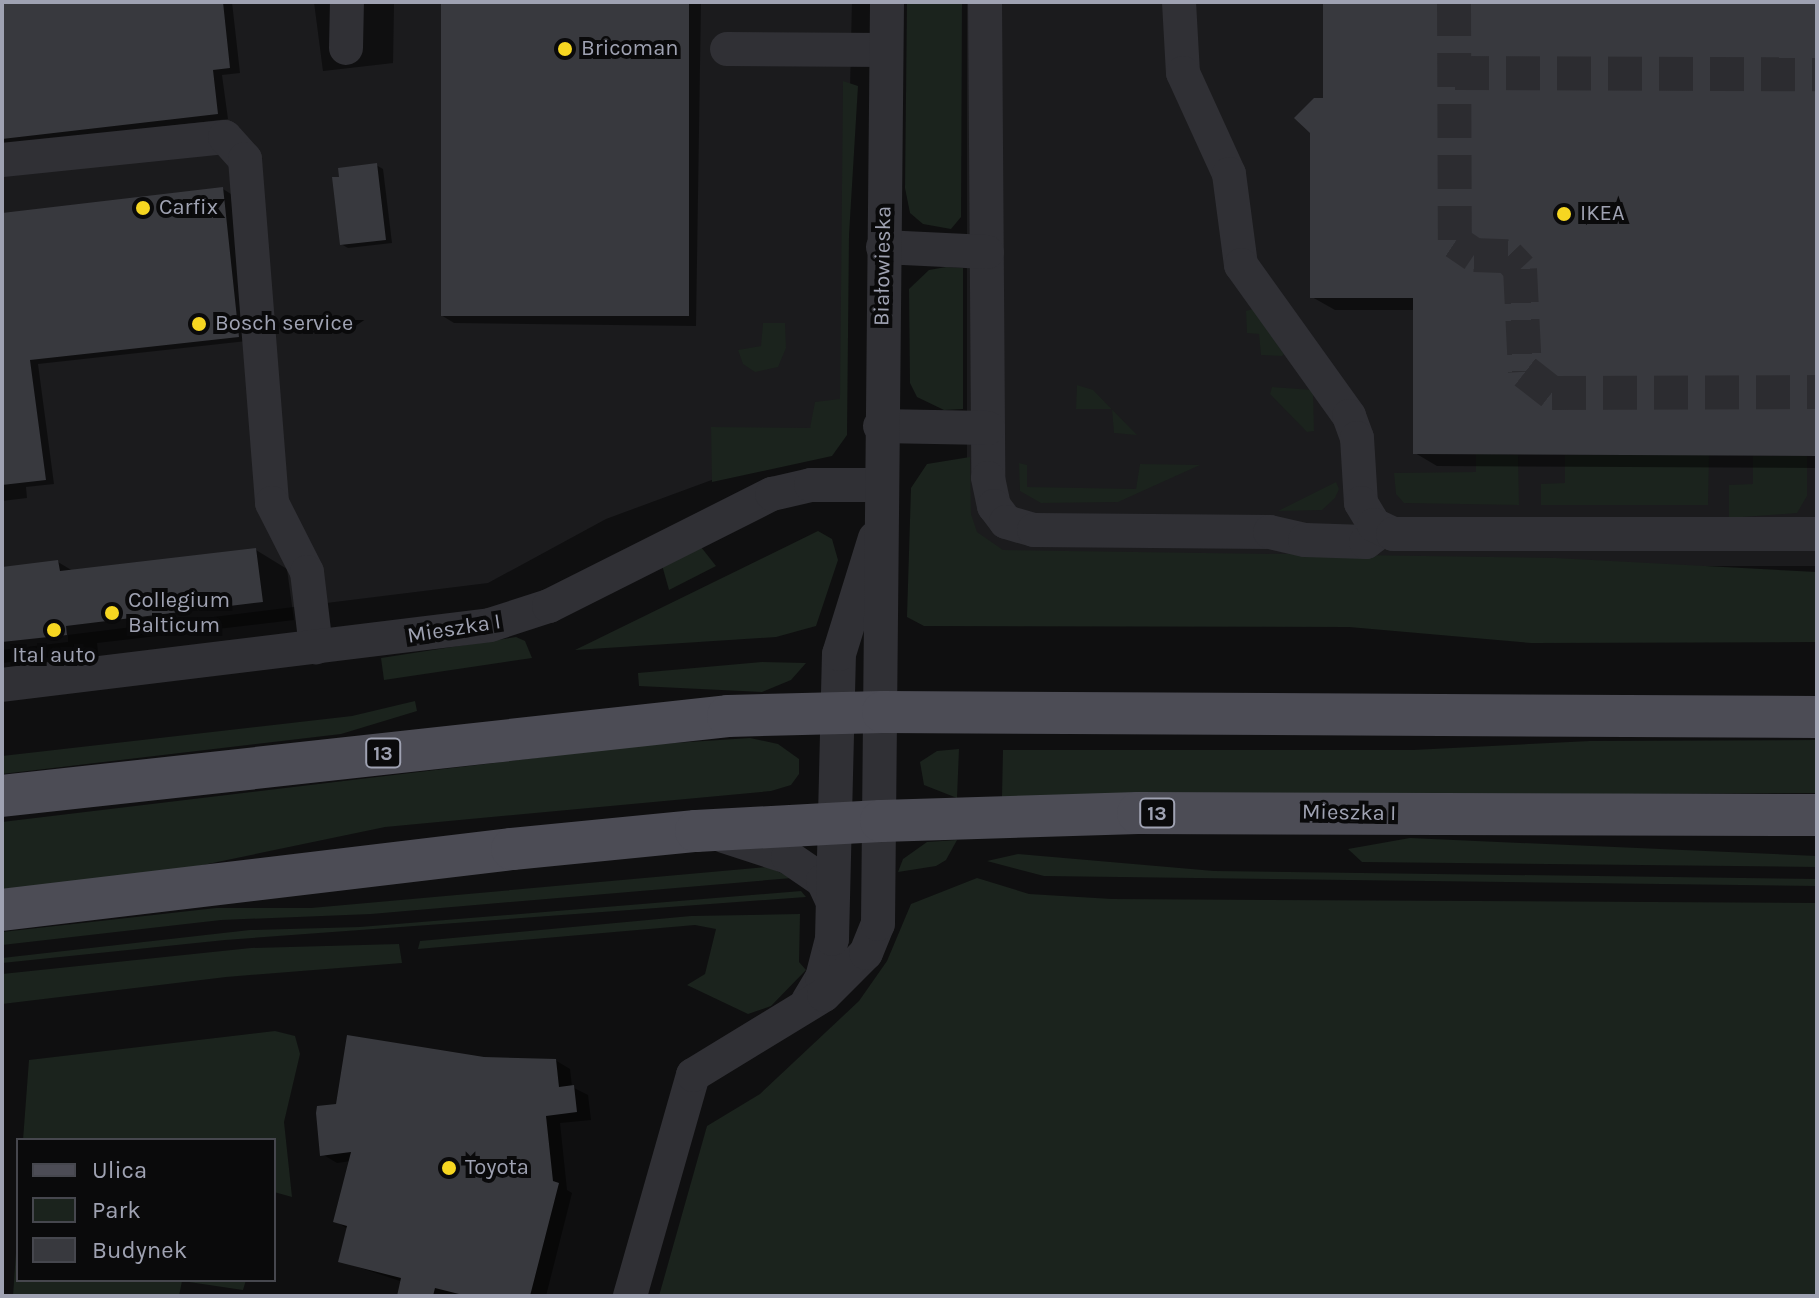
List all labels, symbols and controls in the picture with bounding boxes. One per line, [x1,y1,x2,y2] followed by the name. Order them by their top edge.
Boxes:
[581,36,679,62] place label: Bricoman
[556,40,574,58] marker: Bricoman
[159,195,218,221] place label: Carfix
[134,199,152,217] marker: Carfix
[1580,201,1625,227] place label: IKEA
[1555,205,1573,223] marker: IKEA
[869,206,897,326] street label: Białowieska
[215,311,353,337] place label: Bosch service
[190,315,208,333] marker: Bosch service
[128,587,230,638] place label: Collegium Balticum
[103,604,121,622] marker: Collegium Balticum
[405,609,503,649] street label: Mieszka I
[45,621,63,639] marker: Ital auto
[12,643,96,669] place label: Ital auto
[365,737,401,769] road number: 13
[1139,797,1175,829] road number: 13
[1302,799,1396,827] street label: Mieszka I
[16,1138,276,1282] legend
[465,1155,529,1181] place label: Toyota
[92,1156,147,1184] text: Ulica
[440,1159,458,1177] marker: Toyota
[92,1196,141,1224] text: Park
[92,1236,187,1264] text: Budynek

